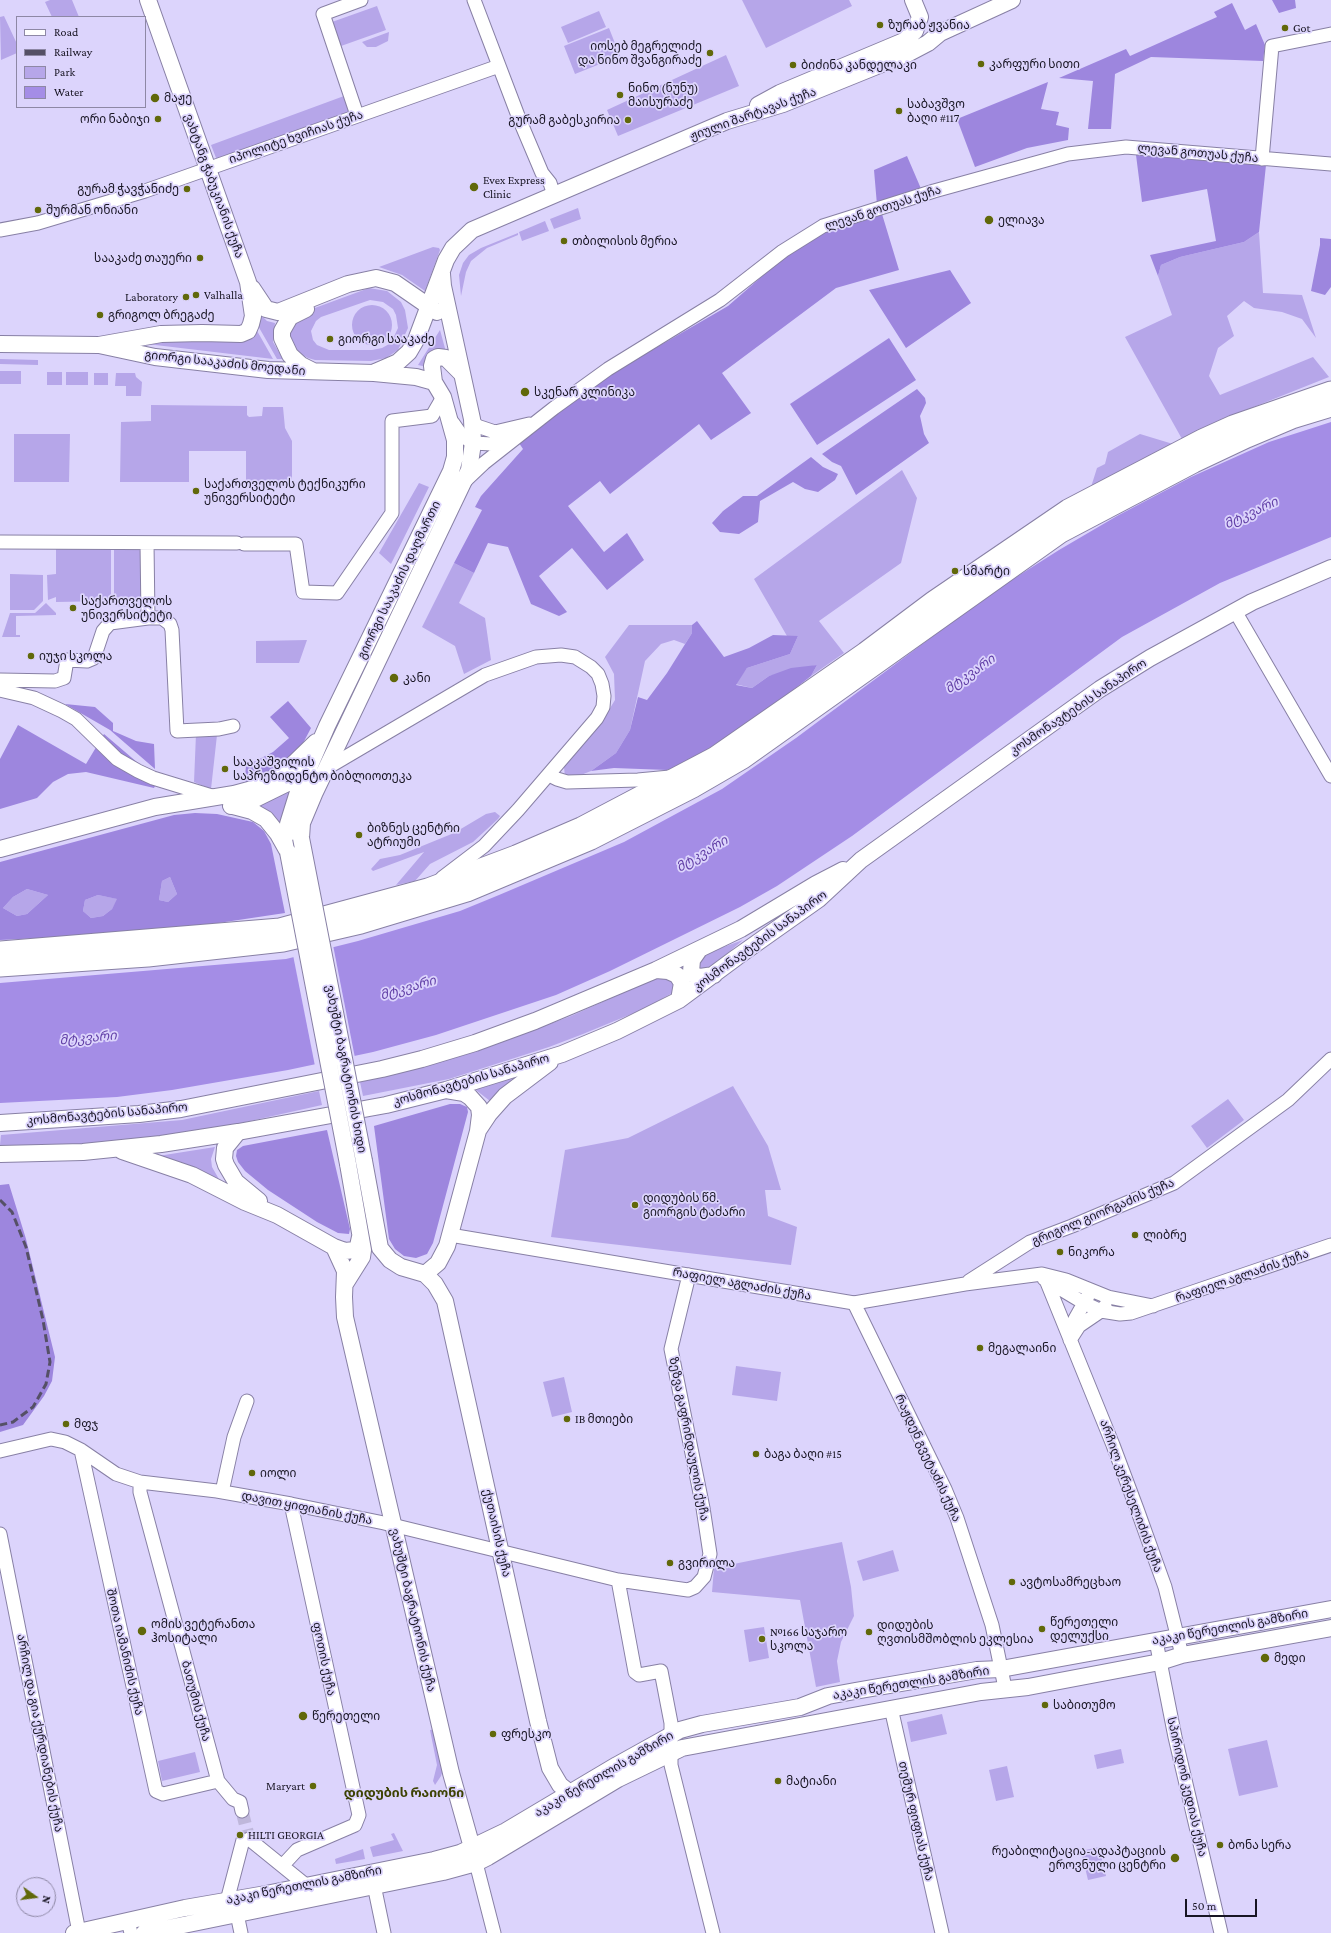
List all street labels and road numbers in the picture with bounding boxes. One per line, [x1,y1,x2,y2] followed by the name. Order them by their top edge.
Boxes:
[688,84,818,144] street label: ჟიული შარტავას ქუჩა
[227,107,365,167] street label: იპოლიტე ხვიჩიას ქუჩა
[181,112,247,260] street label: ვახტანგ ჭაბუკიანის ქუჩა
[1137,141,1259,165] street label: ლევან გოთუას ქუჩა
[823,182,943,234] street label: ლევან გოთუას ქუჩა
[144,347,306,379] street label: გიორგი სააკაძის მოედანი
[354,499,444,661] street label: გიორგი სააკაძის დაღმართი
[1007,656,1149,758] street label: კოსმონავტების სანაპირო
[690,888,830,994] street label: კოსმონავტების სანაპირო
[323,984,369,1154] street label: ვახუშტი ბაგრატიონის ხიდი
[391,1051,551,1109] street label: კოსმონავტების სანაპირო
[26,1100,188,1128] street label: კოსმონავტების სანაპირო
[1030,1175,1176,1249] street label: გრიგოლ გიორგაძის ქუჩა
[1173,1246,1311,1306] street label: რაფიელ აგლაძის ქუჩა
[672,1265,812,1303] street label: რაფიელ აგლაძის ქუჩა
[666,1356,712,1522] street label: ზეზვა გაფრინდაულის ქუჩა
[892,1392,964,1524] street label: რაჟდენ გვეტაძის ქუჩა
[1097,1418,1165,1574] street label: არჩილ კერესელიძის ქუჩა
[240,1488,374,1528] street label: დავით ყიფიანის ქუჩა
[480,1488,514,1578] street label: ქუთაისის ქუჩა
[387,1527,439,1693] street label: ვახუშტი ბაგრატიონის ქუჩა
[103,1587,147,1717] street label: შოთა იამანიძის ქუჩა
[1151,1606,1309,1648] street label: აკაკი წერეთლის გამზირი
[309,1621,339,1697] street label: ფოთის ქუჩა
[14,1633,66,1833] street label: არჩილ და გია ქურდიანების ქუჩა
[178,1659,214,1743] street label: ბათუმის ქუჩა
[832,1664,990,1702] street label: აკაკი წერეთლის გამზირი
[1164,1716,1210,1858] street label: სპირიდონ კედიას ქუჩა
[532,1728,676,1820] street label: აკაკი წერეთლის გამზირი
[895,1760,937,1882] street label: თემურ ფიფიას ქუჩა
[225,1863,383,1907] street label: აკაკი წერეთლის გამზირი

